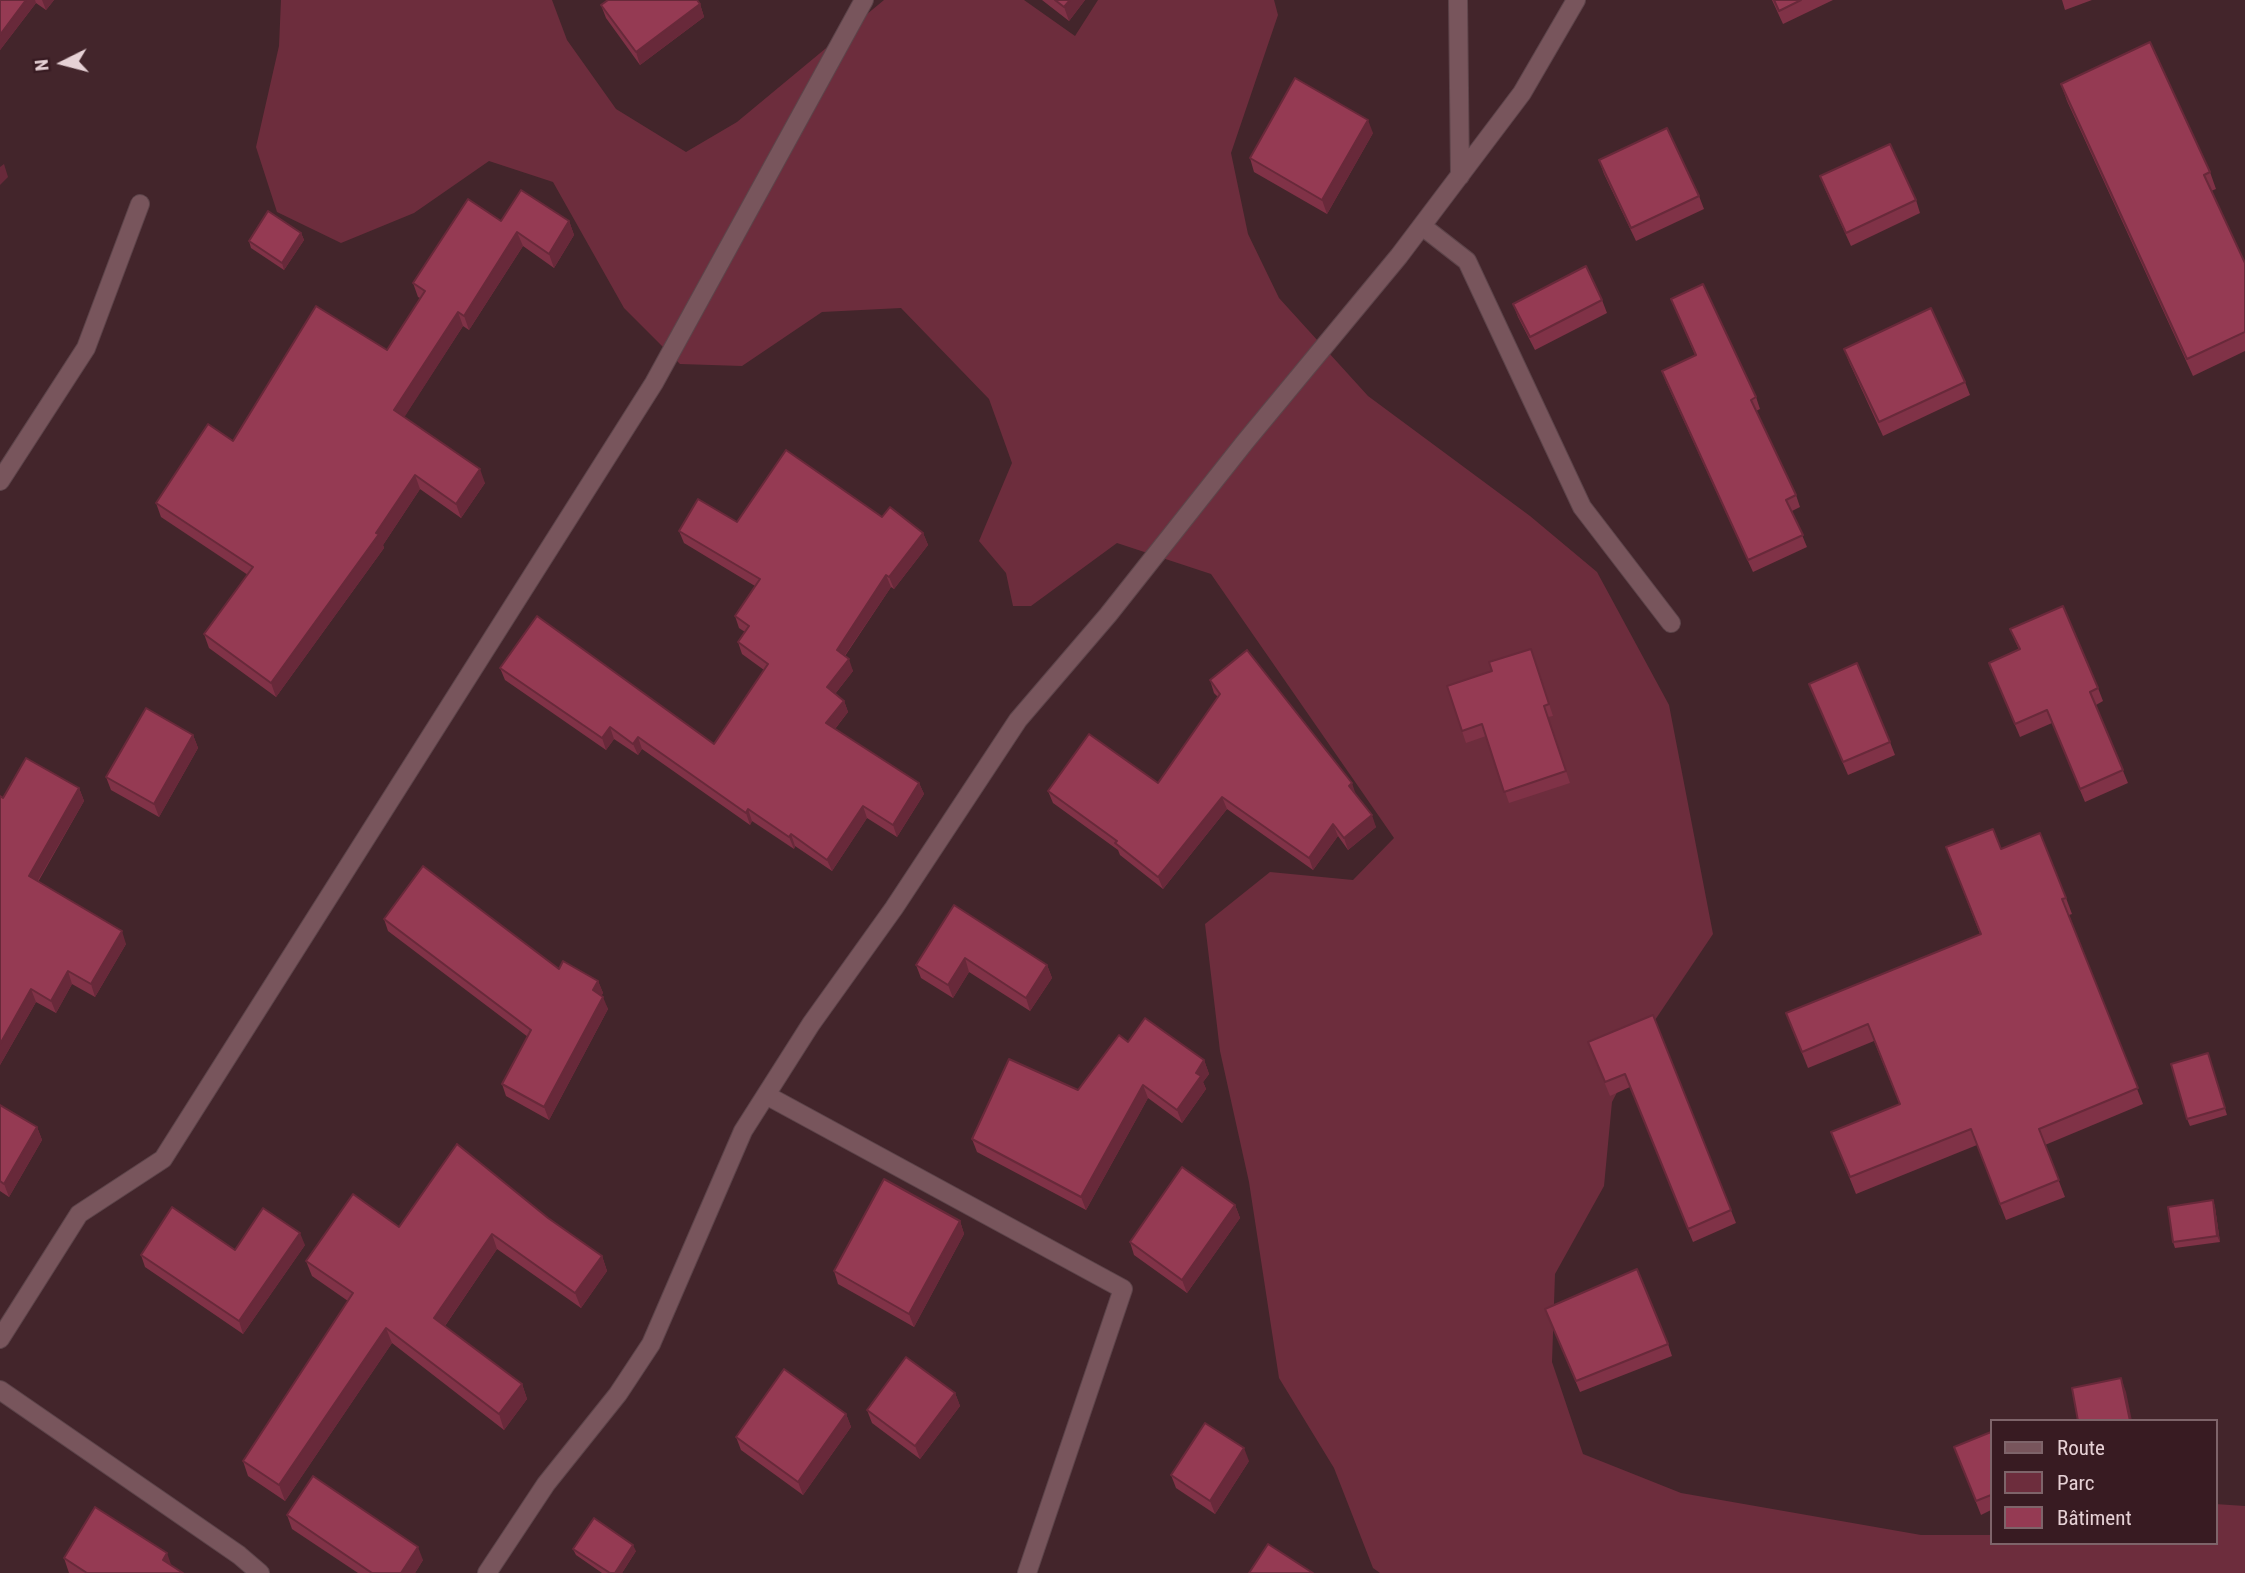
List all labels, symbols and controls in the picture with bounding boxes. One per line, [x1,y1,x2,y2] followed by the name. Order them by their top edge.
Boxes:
[28,28,98,98] north arrow
[30,58,54,72] text: N
[1990,1419,2217,1545] legend
[2057,1436,2105,1460] text: Route
[2057,1471,2095,1495] text: Parc
[2057,1506,2132,1530] text: Bâtiment

